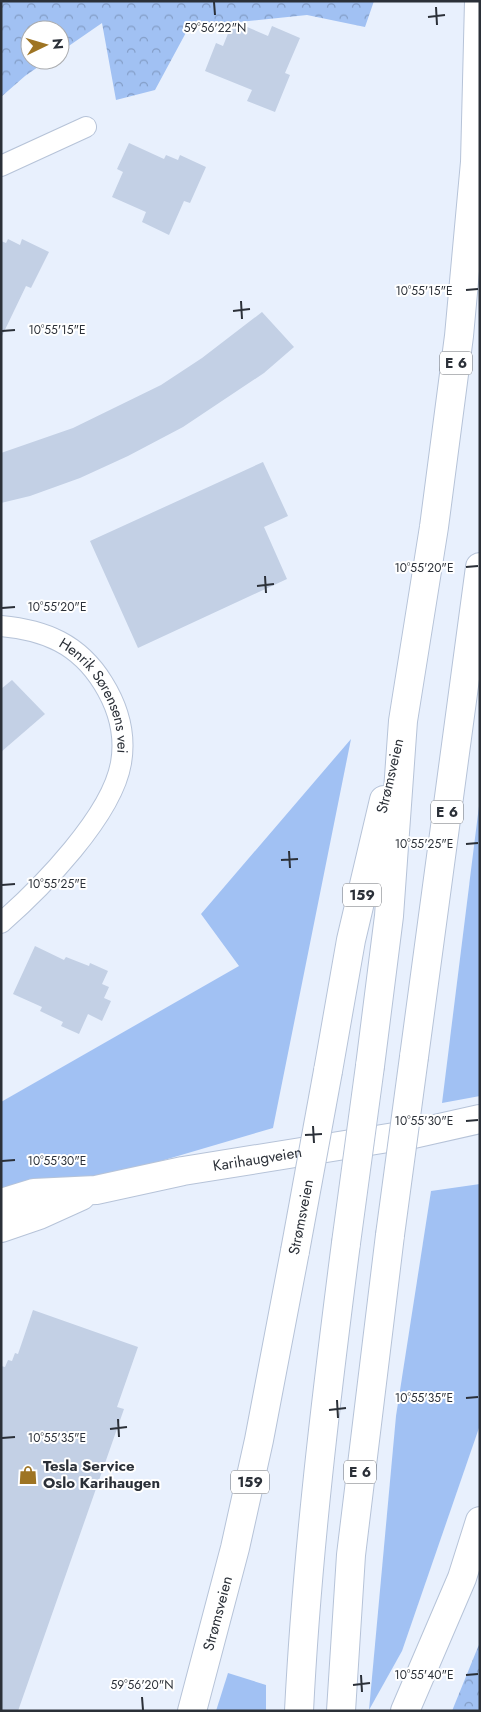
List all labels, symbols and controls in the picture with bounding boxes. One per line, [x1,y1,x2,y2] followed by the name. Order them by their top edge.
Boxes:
[184,19,246,37] text: 59°56'22"N
[20,20,70,70] north arrow
[48,37,68,50] text: N
[395,282,453,300] text: 10°55'15"E
[28,321,86,339] text: 10°55'15"E
[440,352,472,374] road number: E 6
[394,559,454,577] text: 10°55'20"E
[27,598,87,616] text: 10°55'20"E
[55,632,133,754] street label: Henrik Sørensens vei
[371,736,409,816] street label: Strømsveien
[431,800,463,824] road number: E 6
[395,835,453,853] text: 10°55'25"E
[28,875,86,893] text: 10°55'25"E
[343,884,381,906] road number: 159
[395,1112,453,1130] text: 10°55'30"E
[211,1141,304,1177] street label: Karihaugveien
[28,1152,86,1170] text: 10°55'30"E
[283,1177,319,1257] street label: Strømsveien
[395,1389,453,1407] text: 10°55'35"E
[28,1429,86,1447] text: 10°55'35"E
[43,1455,160,1494] place label: Tesla Service Oslo Karihaugen
[344,1460,376,1484] road number: E 6
[17,1464,39,1486] shop icon: Tesla Service Oslo Karihaugen
[231,1470,269,1494] road number: 159
[197,1574,238,1653] street label: Strømsveien
[394,1666,454,1684] text: 10°55'40"E
[110,1676,174,1694] text: 59°56'20"N

